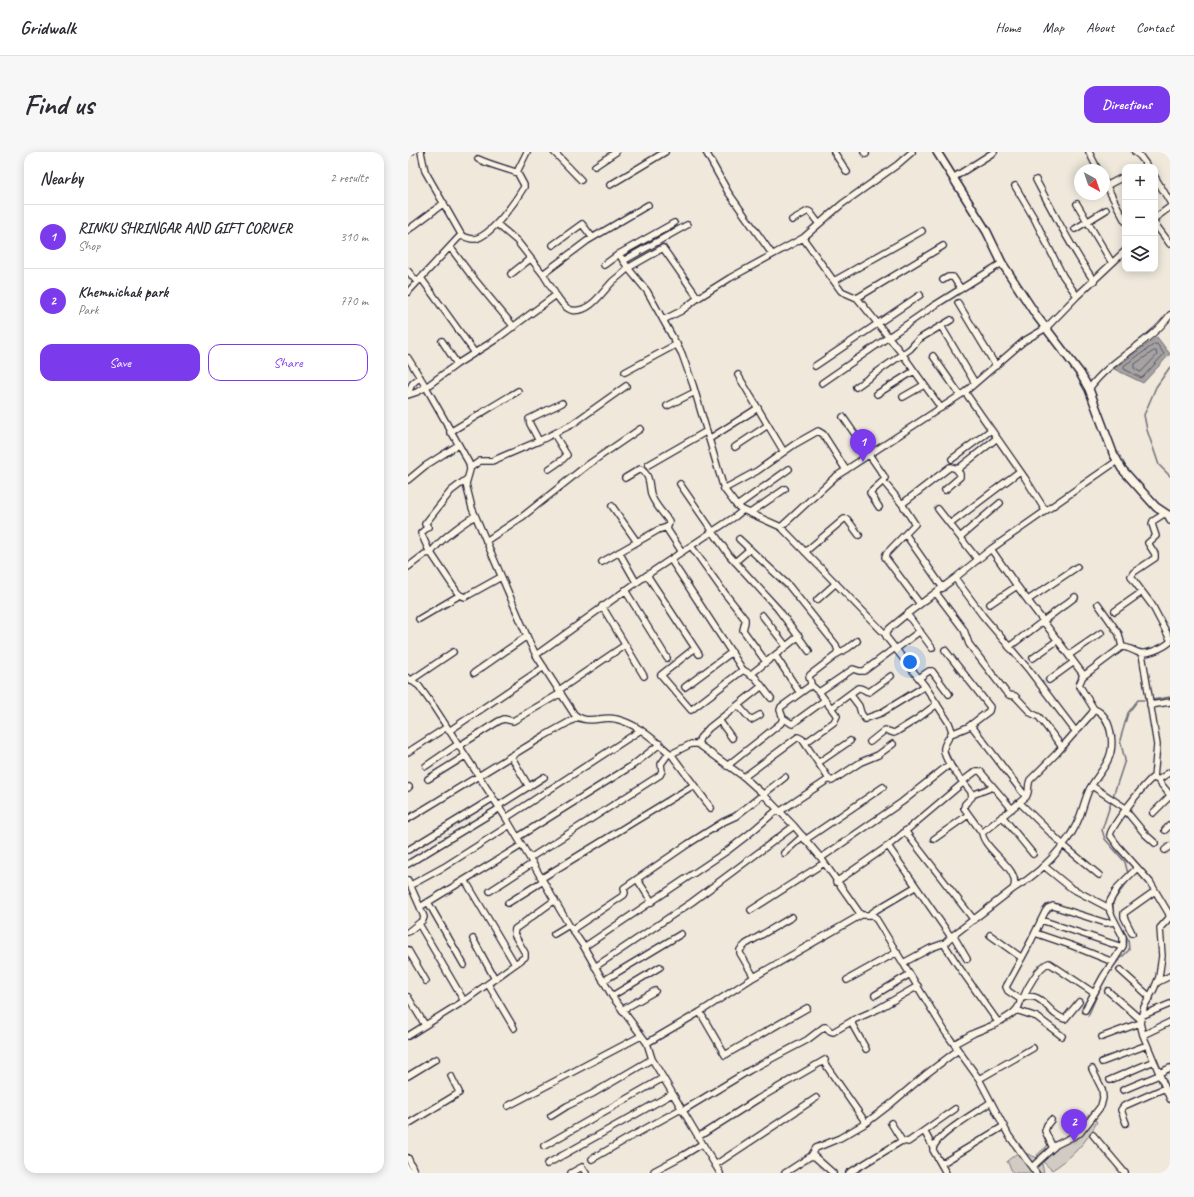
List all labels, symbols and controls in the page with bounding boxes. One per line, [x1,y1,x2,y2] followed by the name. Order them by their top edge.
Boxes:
[20,16,76,40] text: Gridwalk
[995,19,1021,36] text: Home
[1043,19,1064,36] text: Map
[1086,19,1114,36] text: About
[1136,19,1174,36] text: Contact
[1084,86,1170,123] button: Directions
[24,87,94,122] text: Find us
[1074,164,1110,200] north arrow
[1122,164,1158,272] map controls
[1122,164,1158,200] button: +
[40,168,83,189] text: Nearby
[330,170,368,186] text: 2 results
[1122,200,1158,236] button: −
[78,219,292,238] text: RINKU SHRINGAR AND GIFT CORNER
[50,229,56,245] text: 1
[340,229,368,245] text: 310 m
[1122,236,1158,272] button: layers
[78,238,100,254] text: Shop
[78,283,168,302] text: Khemnichak park
[50,293,56,309] text: 2
[340,293,368,309] text: 770 m
[78,302,99,318] text: Park
[40,344,200,381] button: Save
[208,344,368,381] button: Share
[850,429,876,462] pin: 1
[900,652,920,672] your location
[1061,1109,1087,1142] pin: 2

